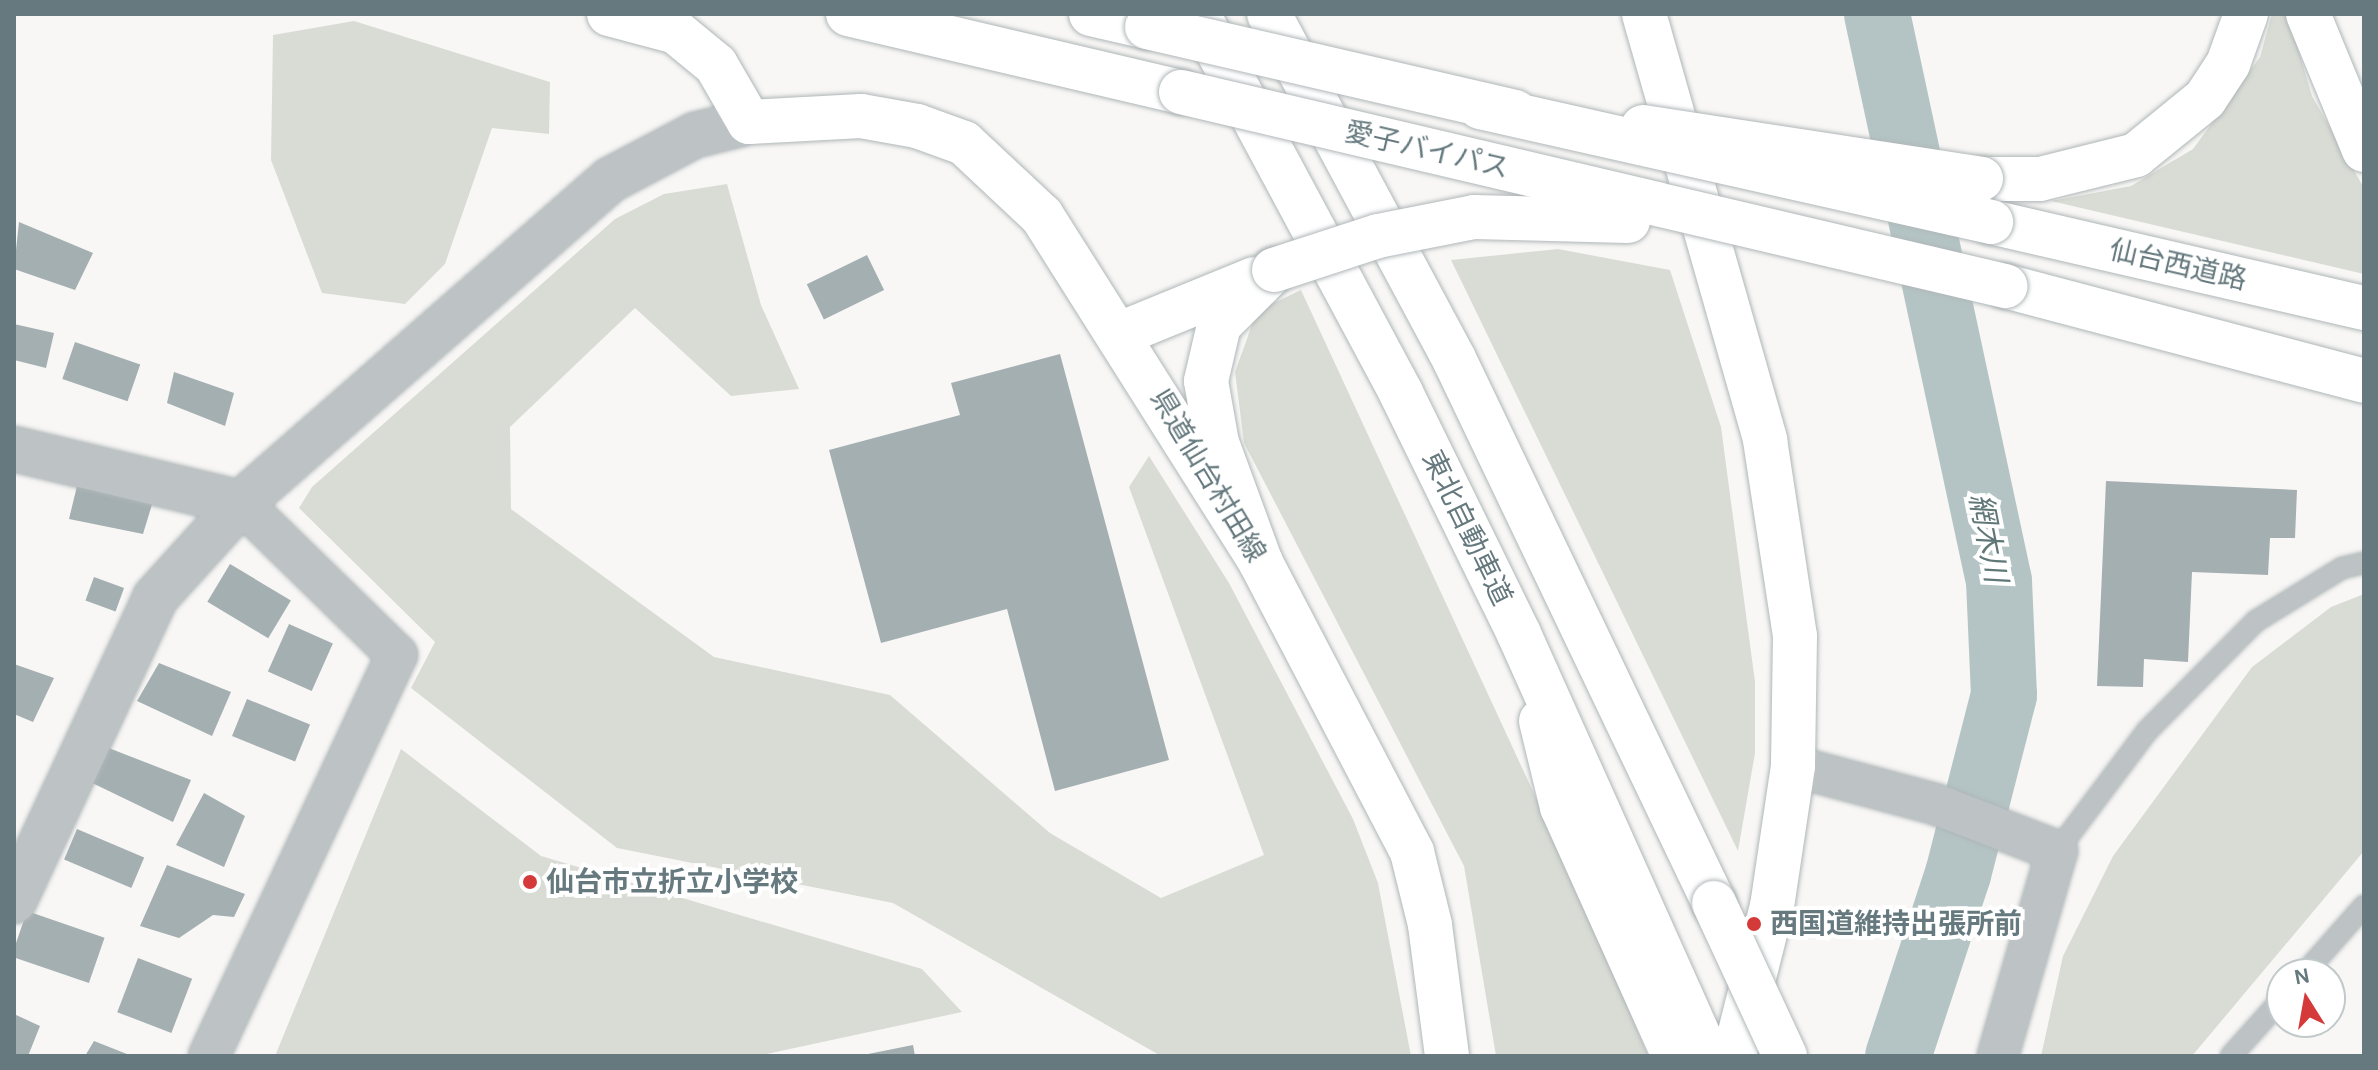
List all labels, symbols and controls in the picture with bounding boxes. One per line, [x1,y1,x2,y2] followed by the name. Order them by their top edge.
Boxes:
[1341,115,1513,185] street label: 愛子バイパス
[2106,233,2250,297] street label: 仙台西道路
[1143,383,1273,569] street label: 県道仙台村田線
[1415,445,1519,611] street label: 東北自動車道
[1962,490,2014,586] water label: 網木川
[546,865,798,899] place label: 仙台市立折立小学校
[521,873,539,891] marker: 仙台市立折立小学校
[1770,907,2022,941] place label: 西国道維持出張所前
[1745,915,1763,933] marker: 西国道維持出張所前
[2266,958,2346,1038] north arrow
[2292,962,2312,991] text: N

